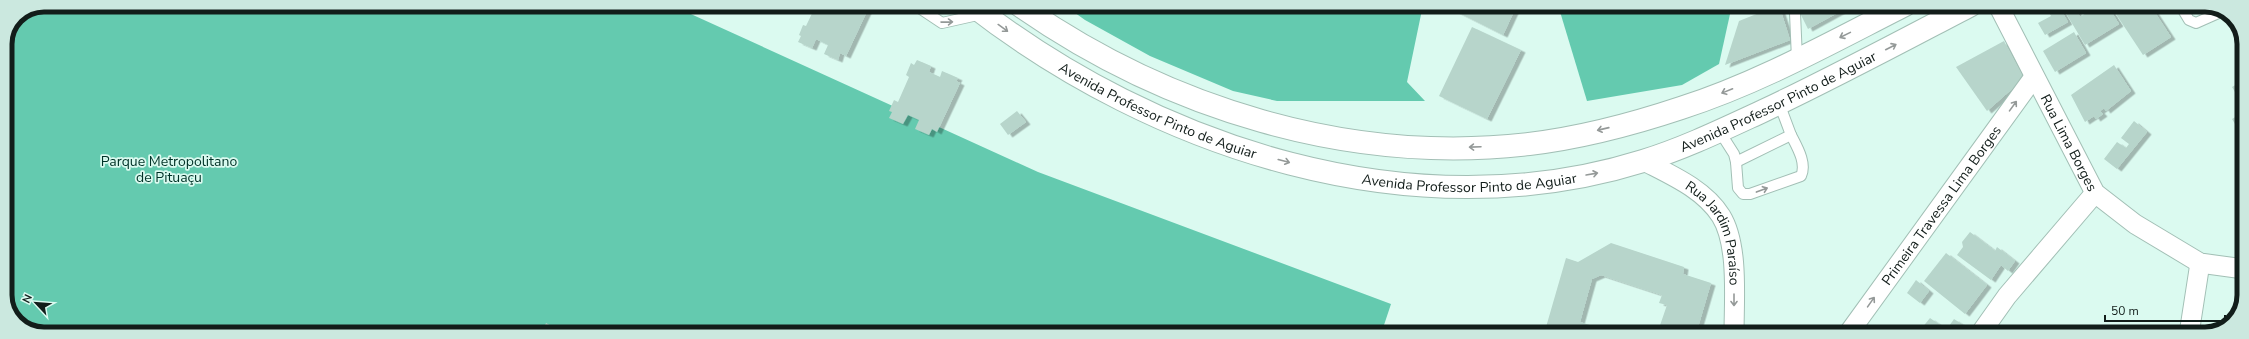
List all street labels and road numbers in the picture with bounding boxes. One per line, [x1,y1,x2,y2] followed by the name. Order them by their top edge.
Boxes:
[1677,47,1880,157] street label: Avenida Professor Pinto de Aguiar
[1055,58,1259,164] street label: Avenida Professor Pinto de Aguiar
[2036,91,2102,195] street label: Rua Lima Borges
[1877,122,2006,289] street label: Primeira Travessa Lima Borges
[1360,169,1578,197] street label: Avenida Professor Pinto de Aguiar
[1681,177,1744,286] street label: Rua Jardim Paraíso

